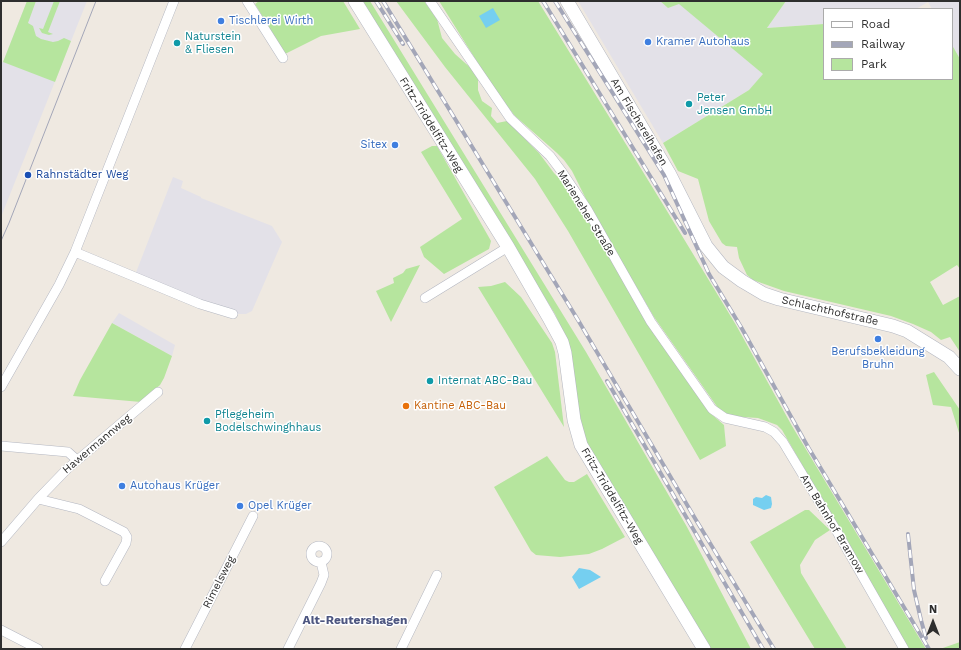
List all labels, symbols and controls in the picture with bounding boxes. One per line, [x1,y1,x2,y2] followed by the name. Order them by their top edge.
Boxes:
[823,8,953,80] legend
[229,14,313,28] place label: Tischlerei Wirth
[216,16,226,26] marker: Tischlerei Wirth
[861,17,890,31] text: Road
[185,30,241,56] place label: Naturstein & Fliesen
[656,35,750,49] place label: Kramer Autohaus
[643,37,653,47] marker: Kramer Autohaus
[861,37,905,51] text: Railway
[172,38,182,48] marker: Naturstein & Fliesen
[861,57,887,71] text: Park
[396,75,466,175] street label: Fritz-Triddelfitz-Weg
[608,76,670,168] street label: Am Fischereihafen
[697,91,772,117] place label: Peter Jensen GmbH
[684,99,694,109] marker: Peter Jensen GmbH
[360,138,387,152] place label: Sitex
[390,140,400,150] marker: Sitex
[554,167,618,259] street label: Marieneher Straße
[36,168,128,182] place label: Rahnstädter Weg
[23,170,33,180] marker: Rahnstädter Weg
[780,293,880,329] street label: Schlachthofstraße
[873,334,883,344] marker: Berufsbekleidung Bruhn
[831,345,925,371] place label: Berufsbekleidung Bruhn
[438,374,532,388] place label: Internat ABC-Bau
[425,376,435,386] marker: Internat ABC-Bau
[414,399,506,413] place label: Kantine ABC-Bau
[401,401,411,411] marker: Kantine ABC-Bau
[215,408,321,434] place label: Pflegeheim Bodelschwinghhaus
[60,411,134,477] street label: Hawermannweg
[202,416,212,426] marker: Pflegeheim Bodelschwinghhaus
[578,445,646,547] street label: Fritz-Triddelfitz-Weg
[797,472,867,576] street label: Am Bahnhof Bramow
[130,479,220,493] place label: Autohaus Krüger
[117,481,127,491] marker: Autohaus Krüger
[248,499,312,513] place label: Opel Krüger
[235,501,245,511] marker: Opel Krüger
[200,554,238,610] street label: Rimelsweg
[913,602,953,642] north arrow
[929,603,937,616] text: N
[303,613,407,627] district label: Alt-Reutershagen

